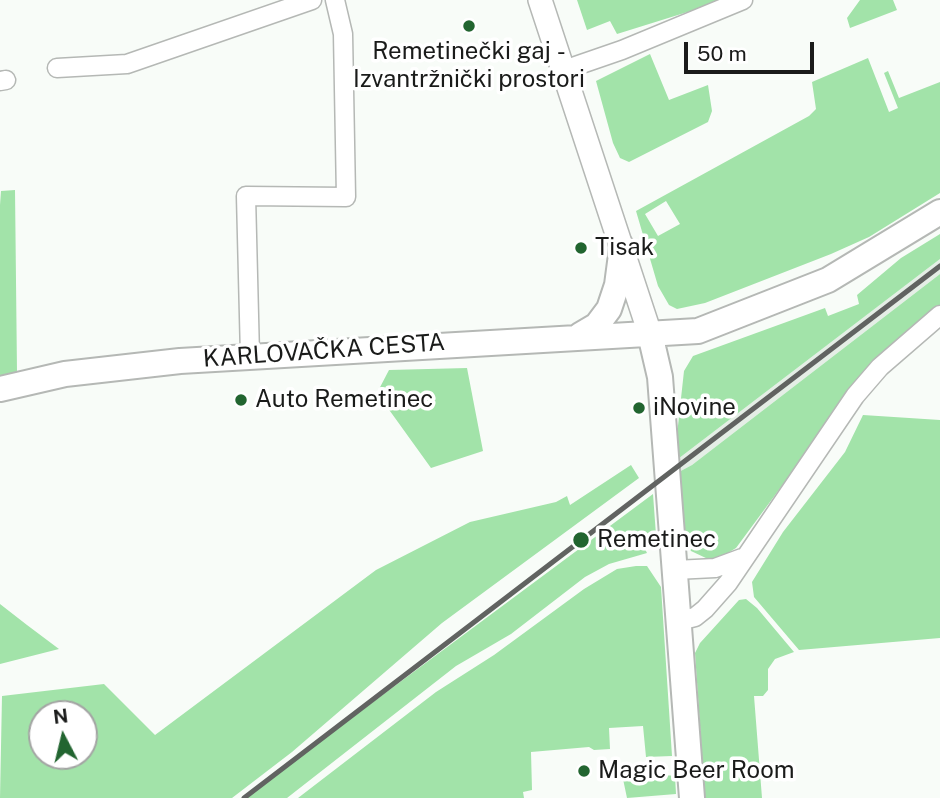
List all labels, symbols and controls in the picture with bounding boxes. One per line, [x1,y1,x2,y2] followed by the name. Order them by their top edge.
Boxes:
[461,18,477,34] marker: Remetinečki gaj - Izvantržnički prostori
[688,28,818,72] scale bar
[353,38,585,94] place label: Remetinečki gaj - Izvantržnički prostori
[697,41,747,66] text: 50 m
[595,234,654,262] place label: Tisak
[573,240,589,256] marker: Tisak
[202,328,446,374] street label: KARLOVAČKA CESTA
[255,386,433,414] place label: Auto Remetinec
[233,392,249,408] marker: Auto Remetinec
[653,394,736,422] place label: iNovine
[631,400,647,416] marker: iNovine
[597,526,716,554] place label: Remetinec
[571,530,591,550] marker: Remetinec
[28,700,98,770] north arrow
[52,704,69,728] text: N
[598,757,795,785] place label: Magic Beer Room
[576,763,592,779] marker: Magic Beer Room

